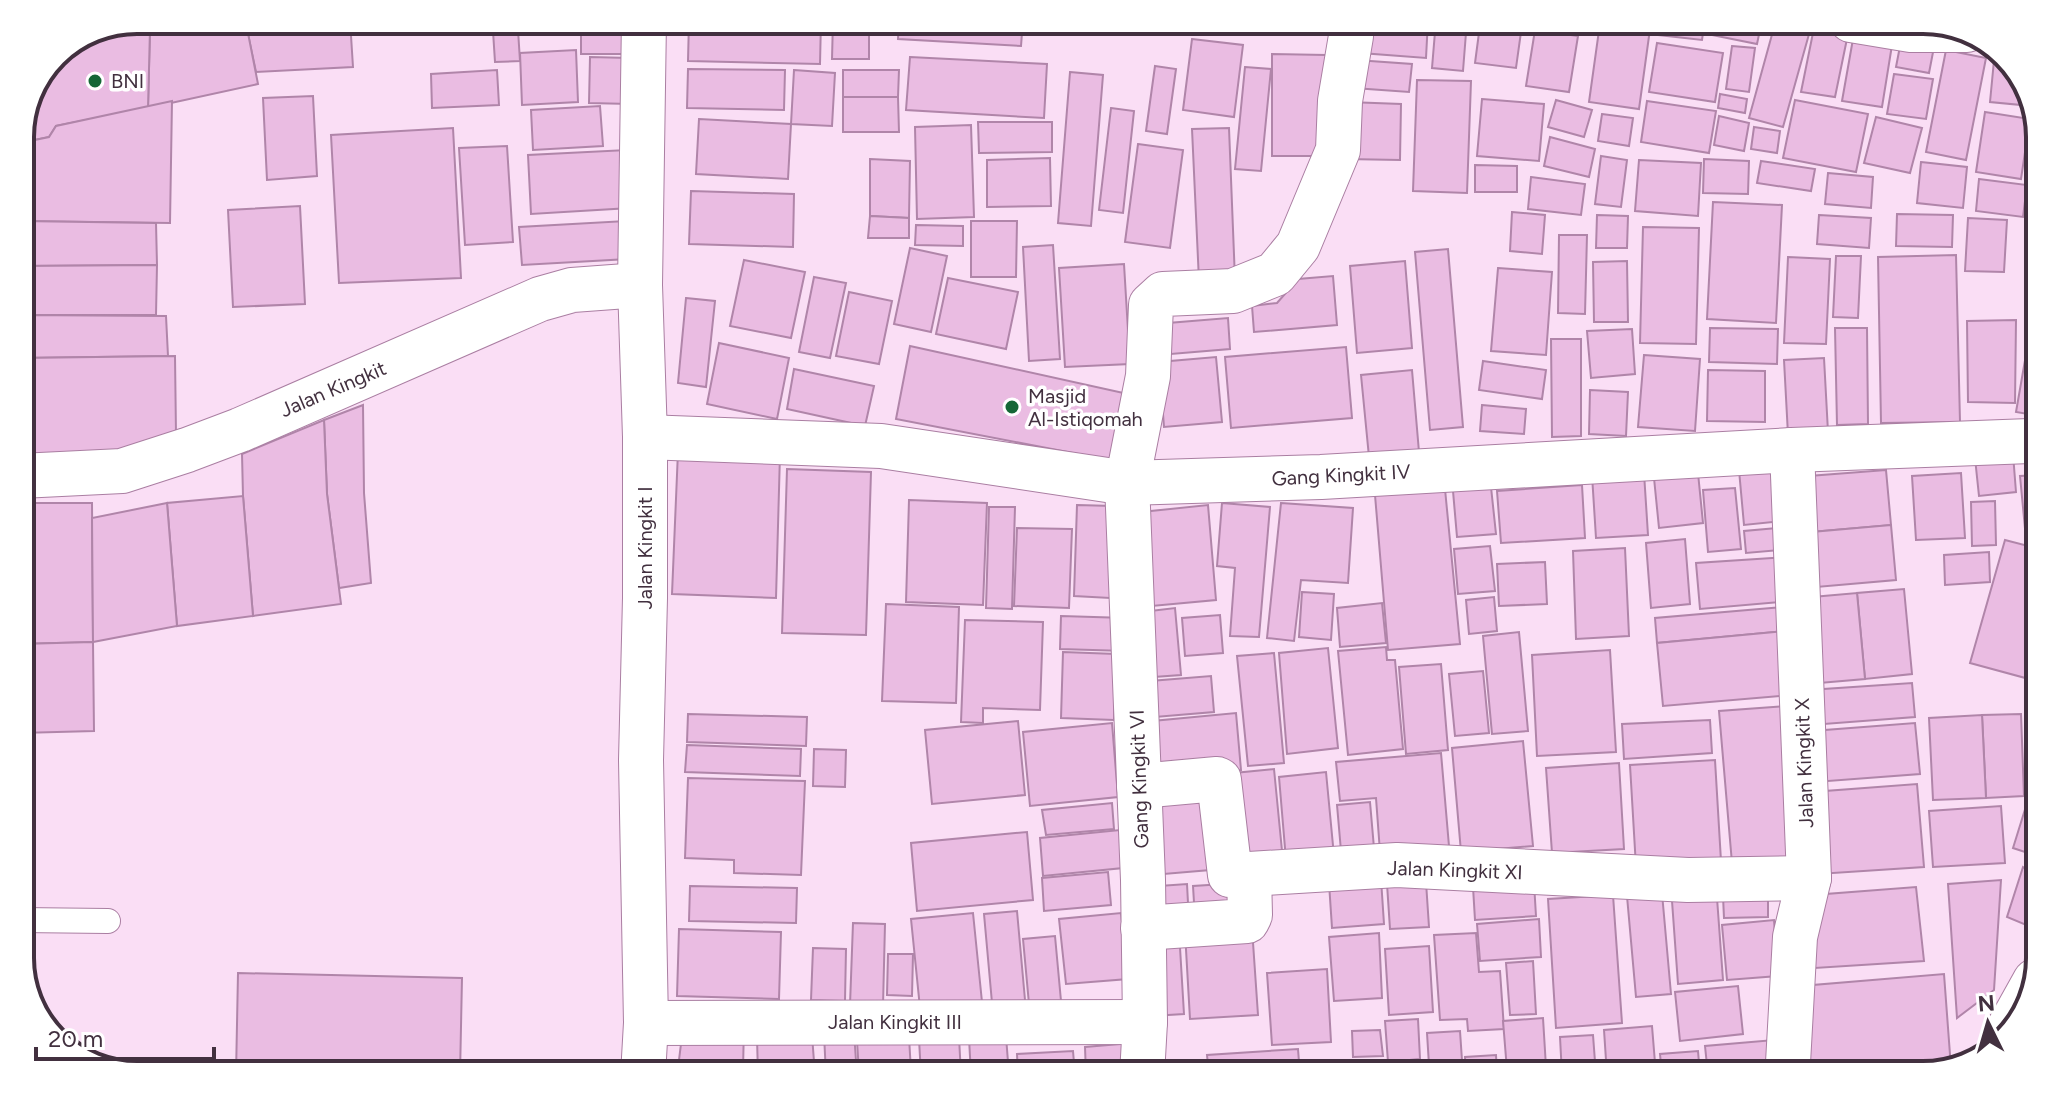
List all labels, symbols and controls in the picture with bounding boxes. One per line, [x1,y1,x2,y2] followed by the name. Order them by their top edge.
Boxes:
[111,69,144,93] place label: BNI
[86,72,104,90] marker: BNI
[276,356,390,422] street label: Jalan Kingkit
[1028,384,1143,431] place label: Masjid Al-Istiqomah
[1003,398,1021,416] marker: Masjid Al-Istiqomah
[1271,459,1411,491] street label: Gang Kingkit IV
[633,486,657,610] street label: Jalan Kingkit I
[1790,697,1818,828] street label: Jalan Kingkit X
[1125,709,1153,849] street label: Gang Kingkit VI
[1387,856,1523,884] street label: Jalan Kingkit XI
[1948,983,2028,1063] north arrow
[1977,989,1996,1018] text: N
[828,1010,962,1034] street label: Jalan Kingkit III
[36,1011,214,1061] scale bar
[48,1024,103,1053] text: 20 m

